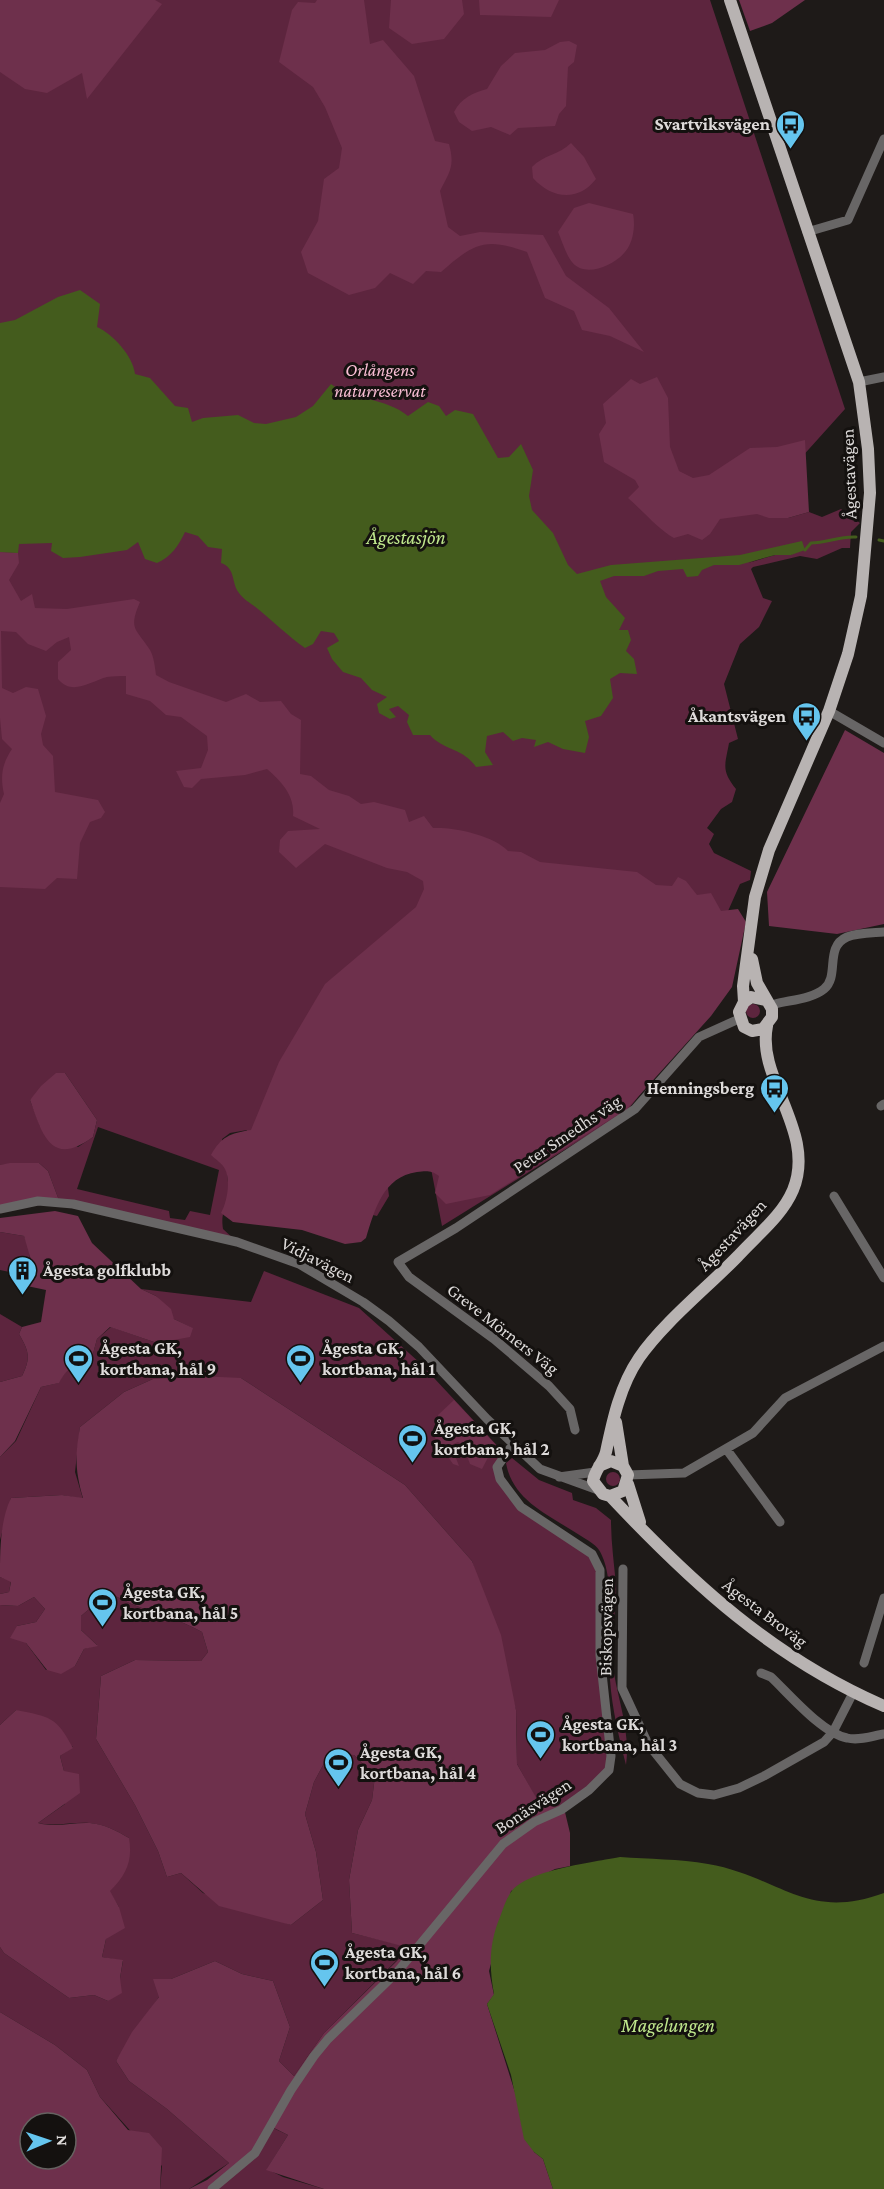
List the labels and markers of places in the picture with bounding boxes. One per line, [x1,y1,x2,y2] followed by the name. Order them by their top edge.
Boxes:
[775,108,807,150] bus stop icon: Svartviksvägen
[654,114,771,134] place label: Svartviksvägen
[791,700,823,742] bus stop icon: Åkantsvägen
[687,706,787,726] place label: Åkantsvägen
[759,1072,791,1114] bus stop icon: Henningsberg
[647,1078,754,1098] place label: Henningsberg
[6,1254,38,1296] building icon: Ågesta golfklubb
[42,1260,171,1280] place label: Ågesta golfklubb
[99,1338,216,1379] place label: Ågesta GK, kortbana, hål 9
[321,1338,436,1379] place label: Ågesta GK, kortbana, hål 1
[63,1342,95,1384] sports icon: Ågesta GK, kortbana, hål 9
[285,1342,317,1384] sports icon: Ågesta GK, kortbana, hål 1
[433,1418,550,1459] place label: Ågesta GK, kortbana, hål 2
[397,1422,429,1464] sports icon: Ågesta GK, kortbana, hål 2
[122,1582,238,1623] place label: Ågesta GK, kortbana, hål 5
[86,1586,118,1628] sports icon: Ågesta GK, kortbana, hål 5
[561,1714,677,1755] place label: Ågesta GK, kortbana, hål 3
[525,1718,557,1760] sports icon: Ågesta GK, kortbana, hål 3
[359,1742,477,1783] place label: Ågesta GK, kortbana, hål 4
[323,1746,355,1788] sports icon: Ågesta GK, kortbana, hål 4
[344,1942,461,1983] place label: Ågesta GK, kortbana, hål 6
[308,1946,340,1988] sports icon: Ågesta GK, kortbana, hål 6

